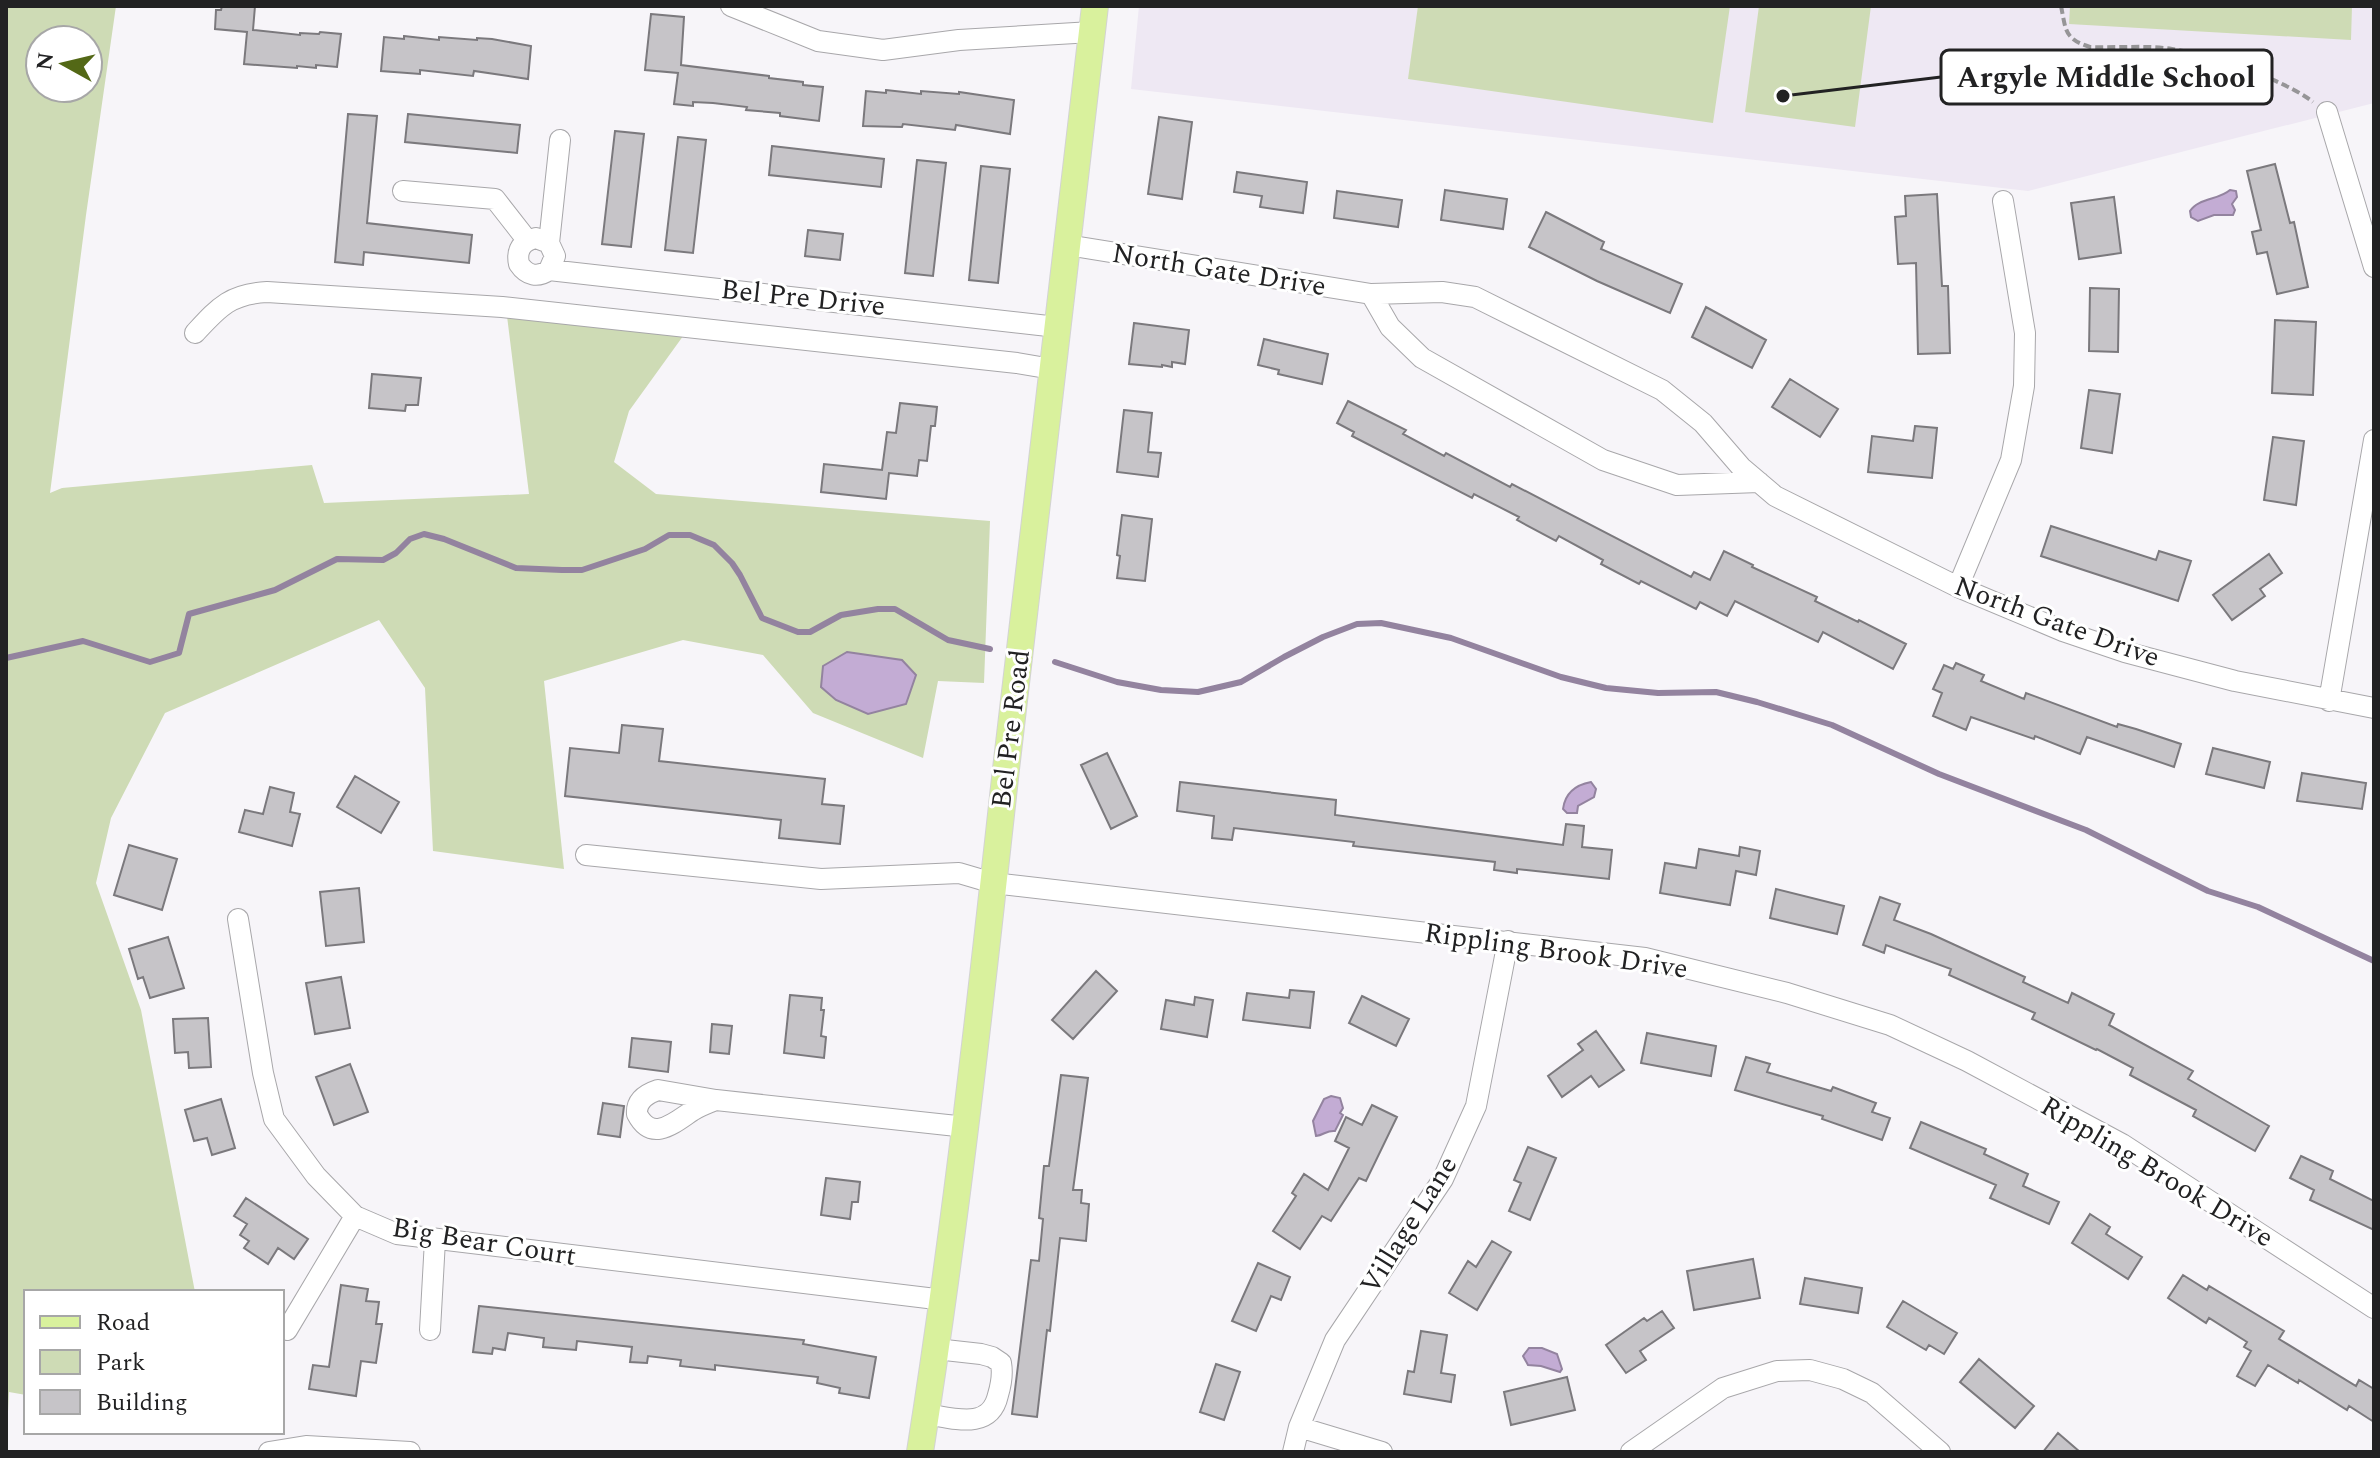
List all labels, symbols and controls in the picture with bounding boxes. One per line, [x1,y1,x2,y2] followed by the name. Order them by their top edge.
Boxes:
[24,24,104,104] north arrow
[28,50,63,73] text: N
[1941,50,2272,104] callout: Argyle Middle School
[1956,55,2256,101] text: Argyle Middle School
[1109,232,1329,308] street label: North Gate Drive
[719,268,887,328] street label: Bel Pre Drive
[1948,565,2166,679] street label: North Gate Drive
[980,647,1042,811] street label: Bel Pre Road
[1422,911,1690,991] street label: Rippling Brook Drive
[2032,1085,2282,1259] street label: Rippling Brook Drive
[1349,1147,1469,1303] street label: Village Lane
[389,1206,579,1278] street label: Big Bear Court
[24,1290,284,1434] legend
[96,1305,150,1341] text: Road
[96,1345,146,1381] text: Park
[96,1385,188,1421] text: Building

